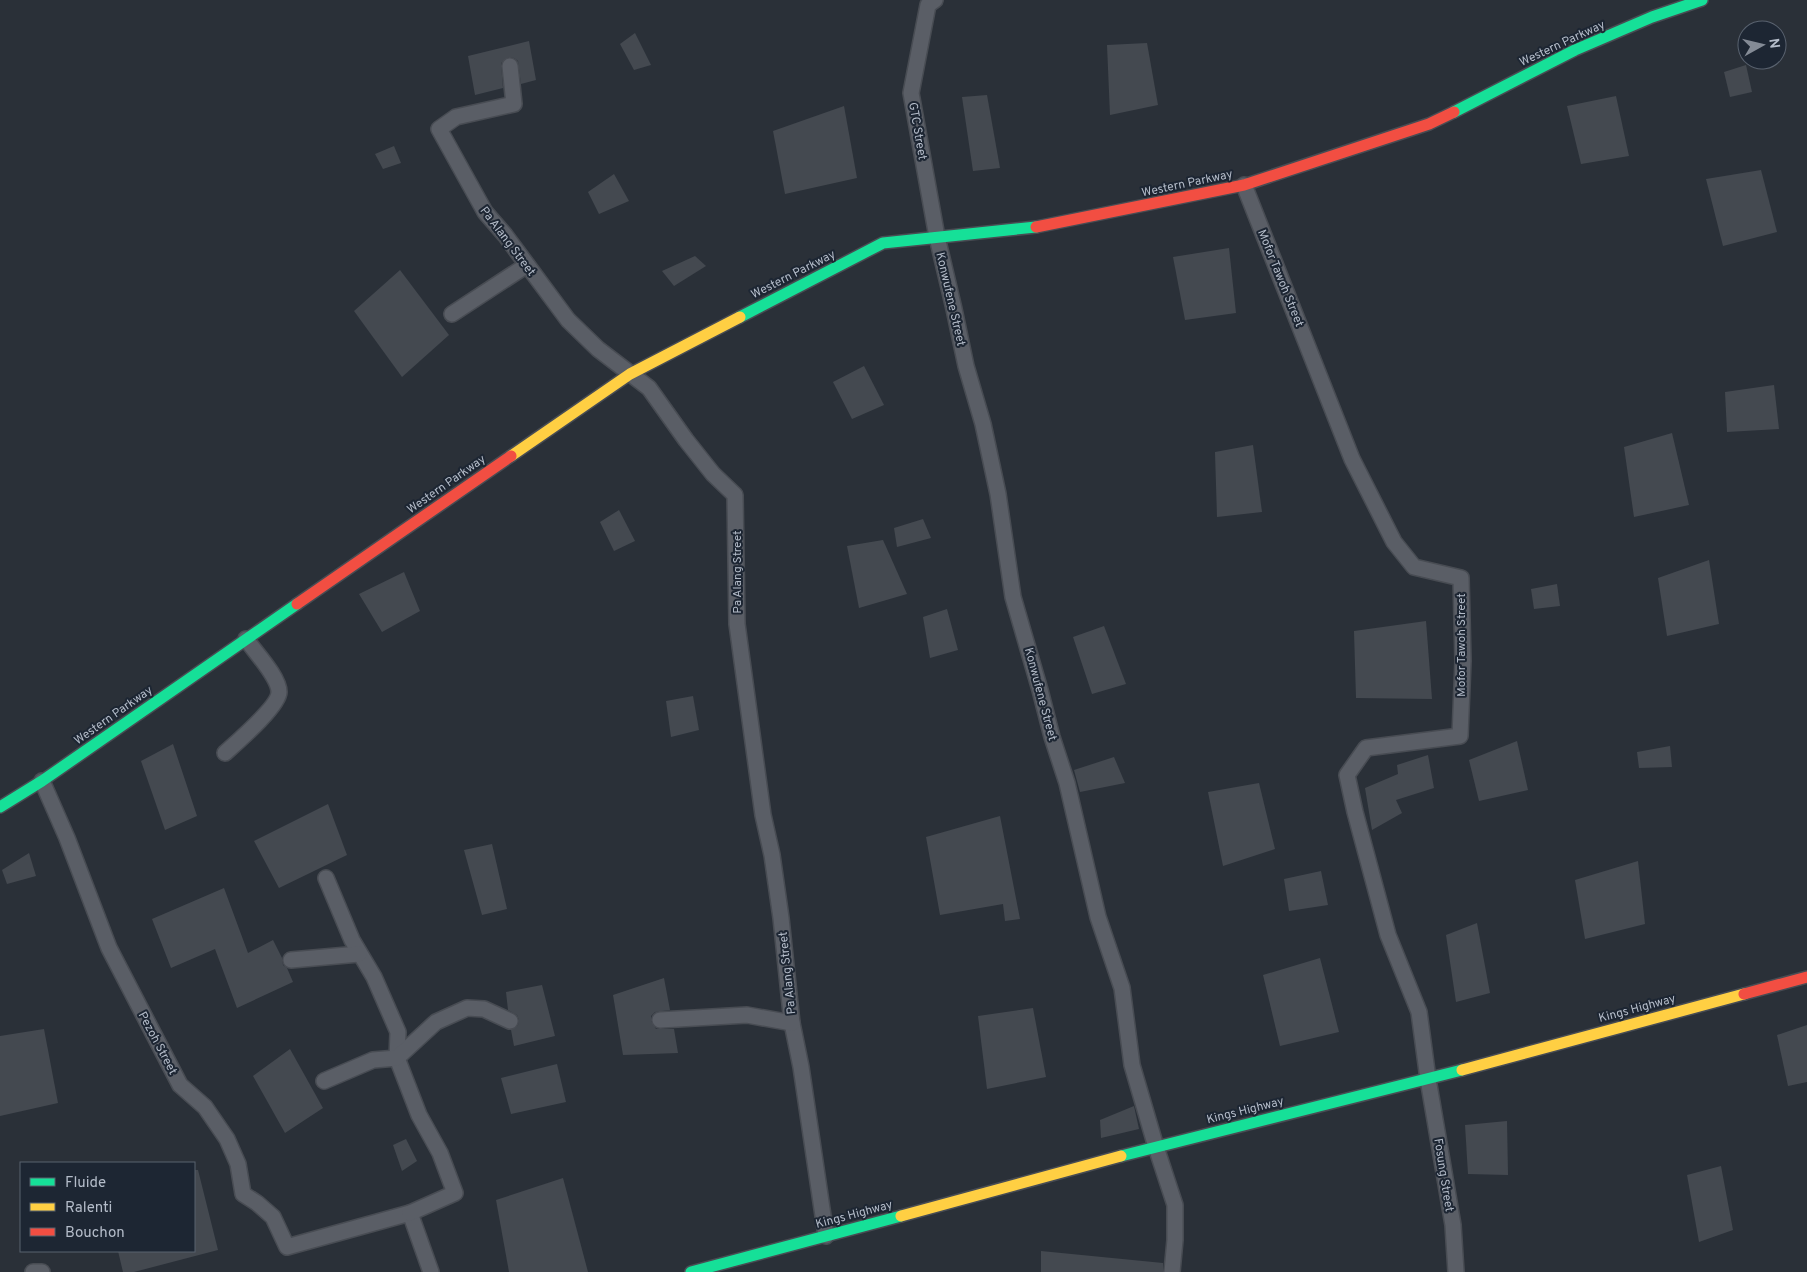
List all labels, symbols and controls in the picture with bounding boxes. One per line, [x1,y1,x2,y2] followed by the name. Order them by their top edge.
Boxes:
[1517,17,1608,71] street label: Western Parkway
[1737,20,1787,70] north arrow
[1764,37,1783,50] text: N
[904,101,930,161] street label: GTC Street
[1140,167,1234,201] street label: Western Parkway
[476,204,539,280] street label: Pa Alang Street
[1253,227,1307,329] street label: Mofor Tawoh Street
[749,247,838,303] street label: Western Parkway
[931,251,969,348] street label: Konwufene Street
[404,452,489,518] street label: Western Parkway
[730,530,746,614] street label: Pa Alang Street
[1454,593,1470,697] street label: Mofor Tawoh Street
[1020,646,1060,743] street label: Konwufene Street
[71,683,156,749] street label: Western Parkway
[776,931,800,1015] street label: Pa Alang Street
[1597,991,1678,1027] street label: Kings Highway
[134,1009,180,1078] street label: Pezoh Street
[1205,1094,1286,1128] street label: Kings Highway
[1429,1137,1457,1213] street label: Fosung Street
[20,1162,195,1252] legend
[65,1174,106,1193] text: Fluide
[814,1197,895,1233] street label: Kings Highway
[65,1199,112,1218] text: Ralenti
[65,1224,125,1243] text: Bouchon

